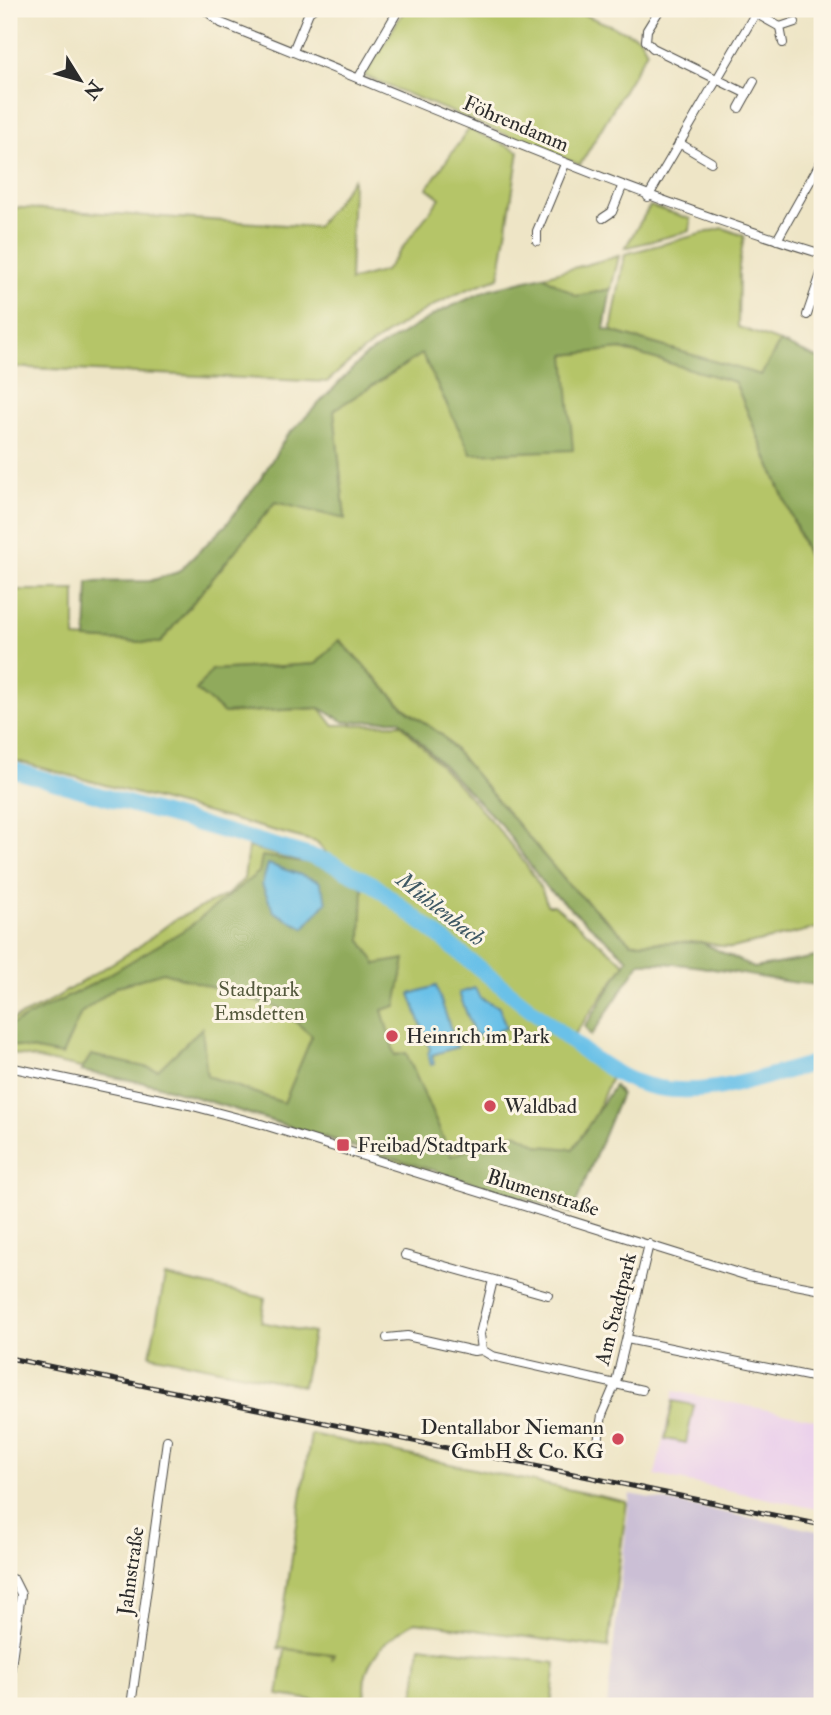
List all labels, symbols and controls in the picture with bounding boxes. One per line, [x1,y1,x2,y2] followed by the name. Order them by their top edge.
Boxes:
[46,46,116,116] north arrow
[77,75,108,104] text: N
[459,90,573,158] street label: Föhrendamm
[389,864,491,953] water label: Mühlenbach
[214,976,305,1027] park label: Stadtpark Emsdetten
[406,1023,550,1050] place label: Heinrich im Park
[384,1028,400,1044] marker: Heinrich im Park
[503,1093,578,1120] place label: Waldbad
[482,1098,498,1114] marker: Waldbad
[357,1132,508,1159] place label: Freibad/Stadtpark
[335,1137,351,1153] marker: Freibad/Stadtpark
[483,1163,603,1223] street label: Blumenstraße
[589,1250,643,1369] street label: Am Stadtpark
[420,1414,604,1465] place label: Dentallabor Niemann GmbH & Co. KG
[610,1431,626,1447] marker: Dentallabor Niemann GmbH & Co. KG
[111,1525,151,1618] street label: Jahnstraße

